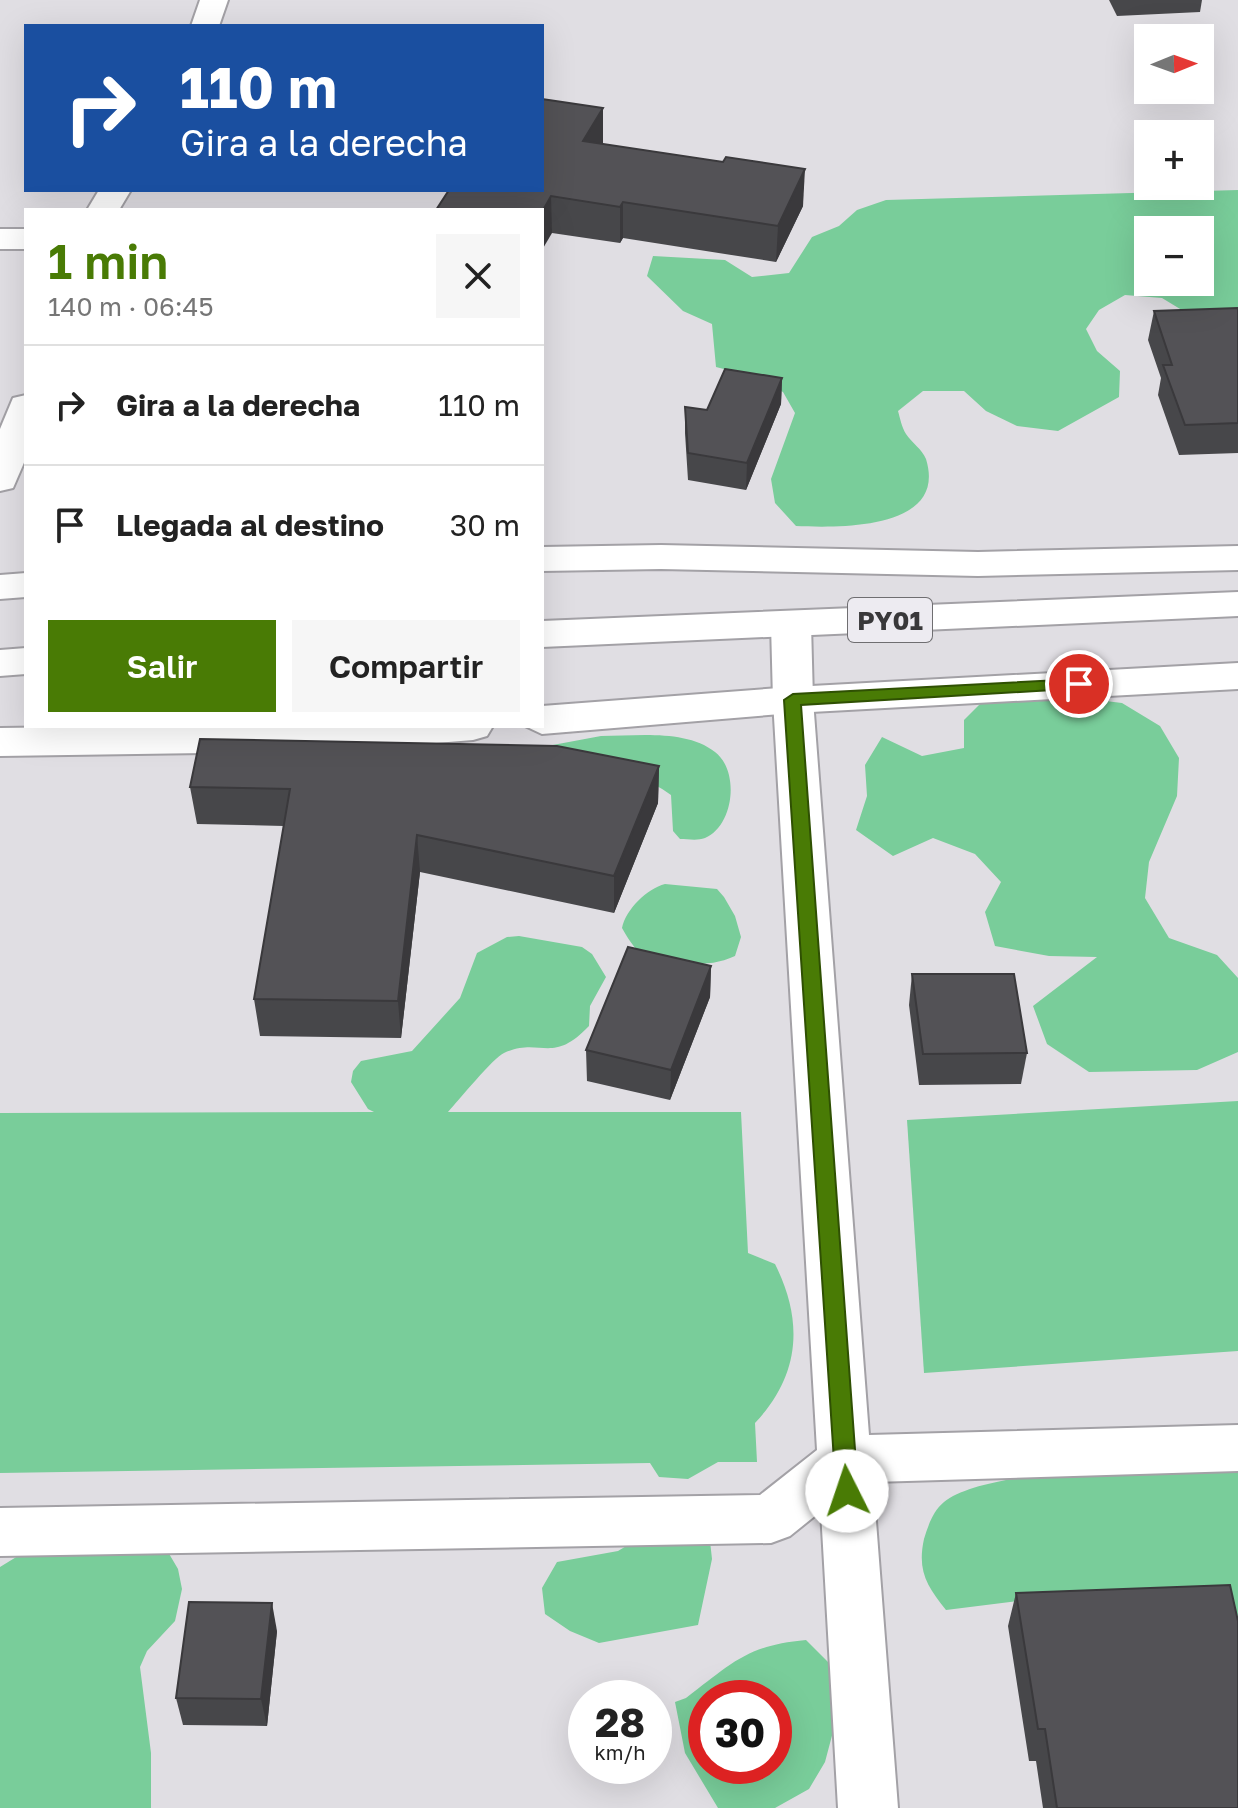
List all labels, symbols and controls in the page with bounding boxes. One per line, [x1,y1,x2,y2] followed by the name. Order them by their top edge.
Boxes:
[1134,24,1214,104] north arrow
[1134,24,1214,296] map controls
[180,53,337,120] text: 110 m
[48,56,152,160] icon: right
[1134,120,1214,200] button: +
[180,121,468,164] text: Gira a la derecha
[1134,216,1214,296] button: −
[48,232,168,290] text: 1 min
[436,234,520,318] button: close
[48,291,214,322] text: 140 m · 06:45
[48,383,92,427] icon: right
[116,387,360,423] text: Gira a la derecha
[438,387,520,423] text: 110 m
[48,503,92,547] icon: arrive
[116,507,384,543] text: Llegada al destino
[450,507,520,543] text: 30 m
[848,598,932,642] road number: PY01
[48,620,276,712] button: Salir
[292,620,520,712] button: Compartir
[1045,650,1113,718] pin
[1057,662,1101,706] icon: arrive
[805,1449,889,1533] position arrow
[688,1680,792,1784] speed limit sign: 30
[595,1698,645,1746] text: 28
[595,1740,645,1764] text: km/h

